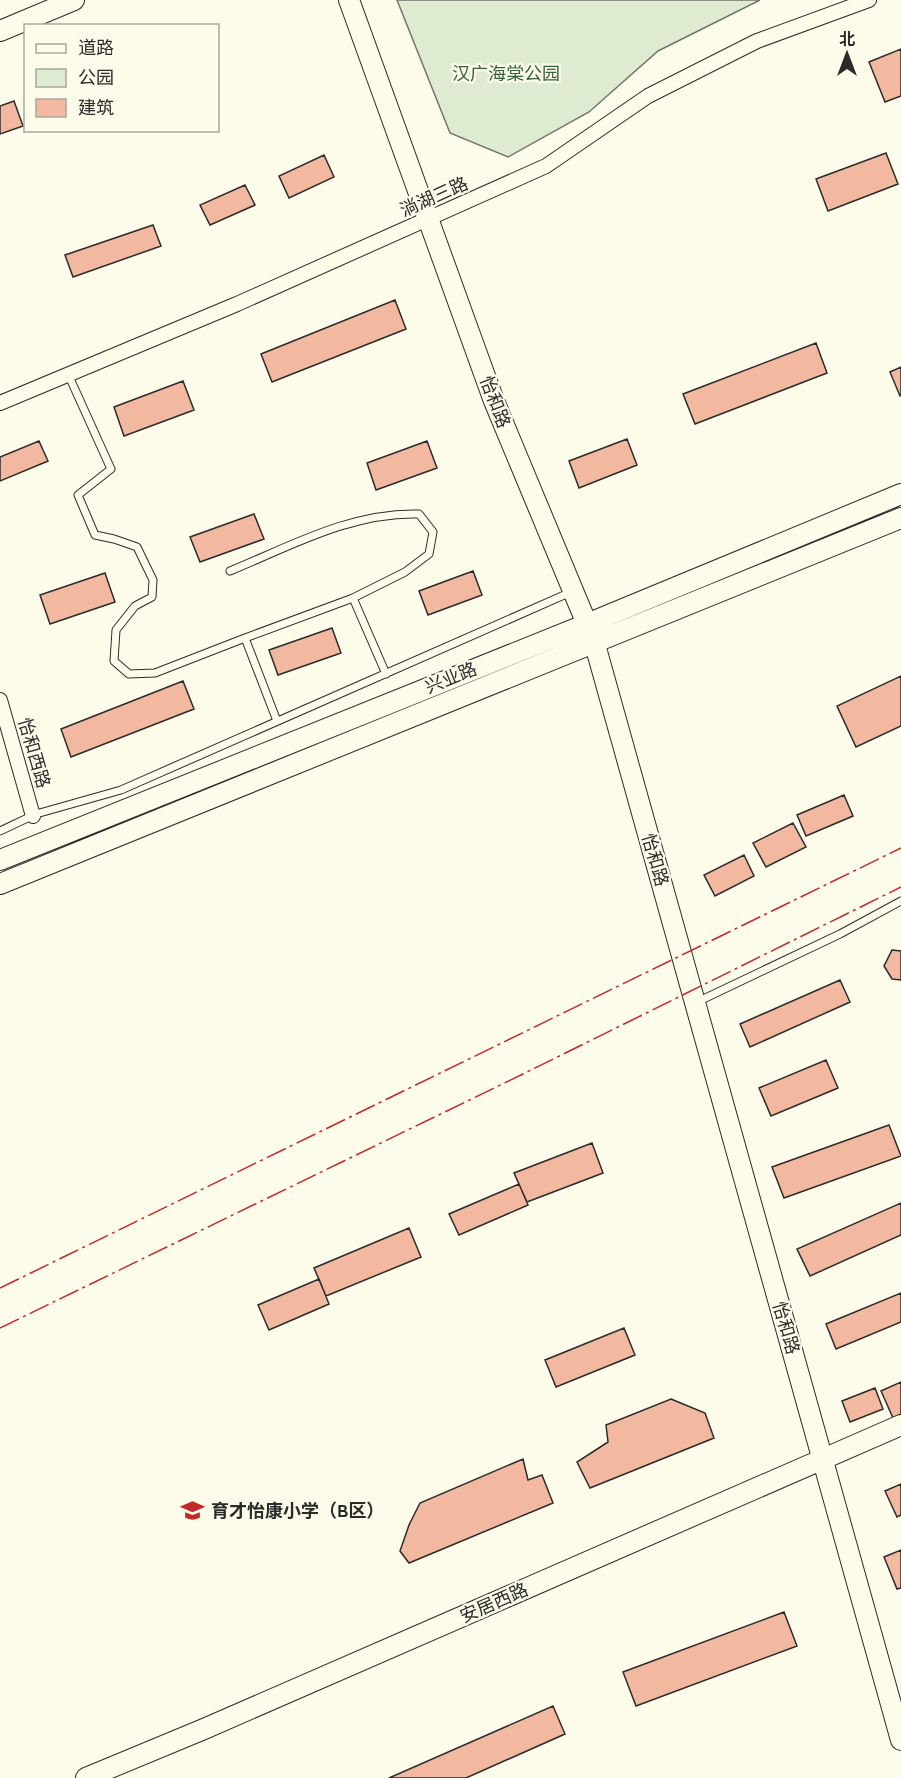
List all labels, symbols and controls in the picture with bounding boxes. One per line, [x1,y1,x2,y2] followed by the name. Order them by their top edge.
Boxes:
[24,24,219,132] legend
[817,24,877,84] north arrow
[839,30,855,49] text: 北
[78,37,114,59] text: 道路
[452,63,560,85] park label: 汉广海棠公园
[78,67,114,89] text: 公园
[78,97,114,119] text: 建筑
[397,172,471,222] street label: 淌湖三路
[475,373,515,431] street label: 怡和路
[422,658,480,698] street label: 兴业路
[14,715,54,791] street label: 怡和西路
[637,831,673,889] street label: 怡和路
[768,1299,804,1357] street label: 怡和路
[180,1498,206,1524] school or university icon: 育才怡康小学（B区）
[211,1500,384,1522] place label: 育才怡康小学（B区）
[457,1578,531,1628] street label: 安居西路

